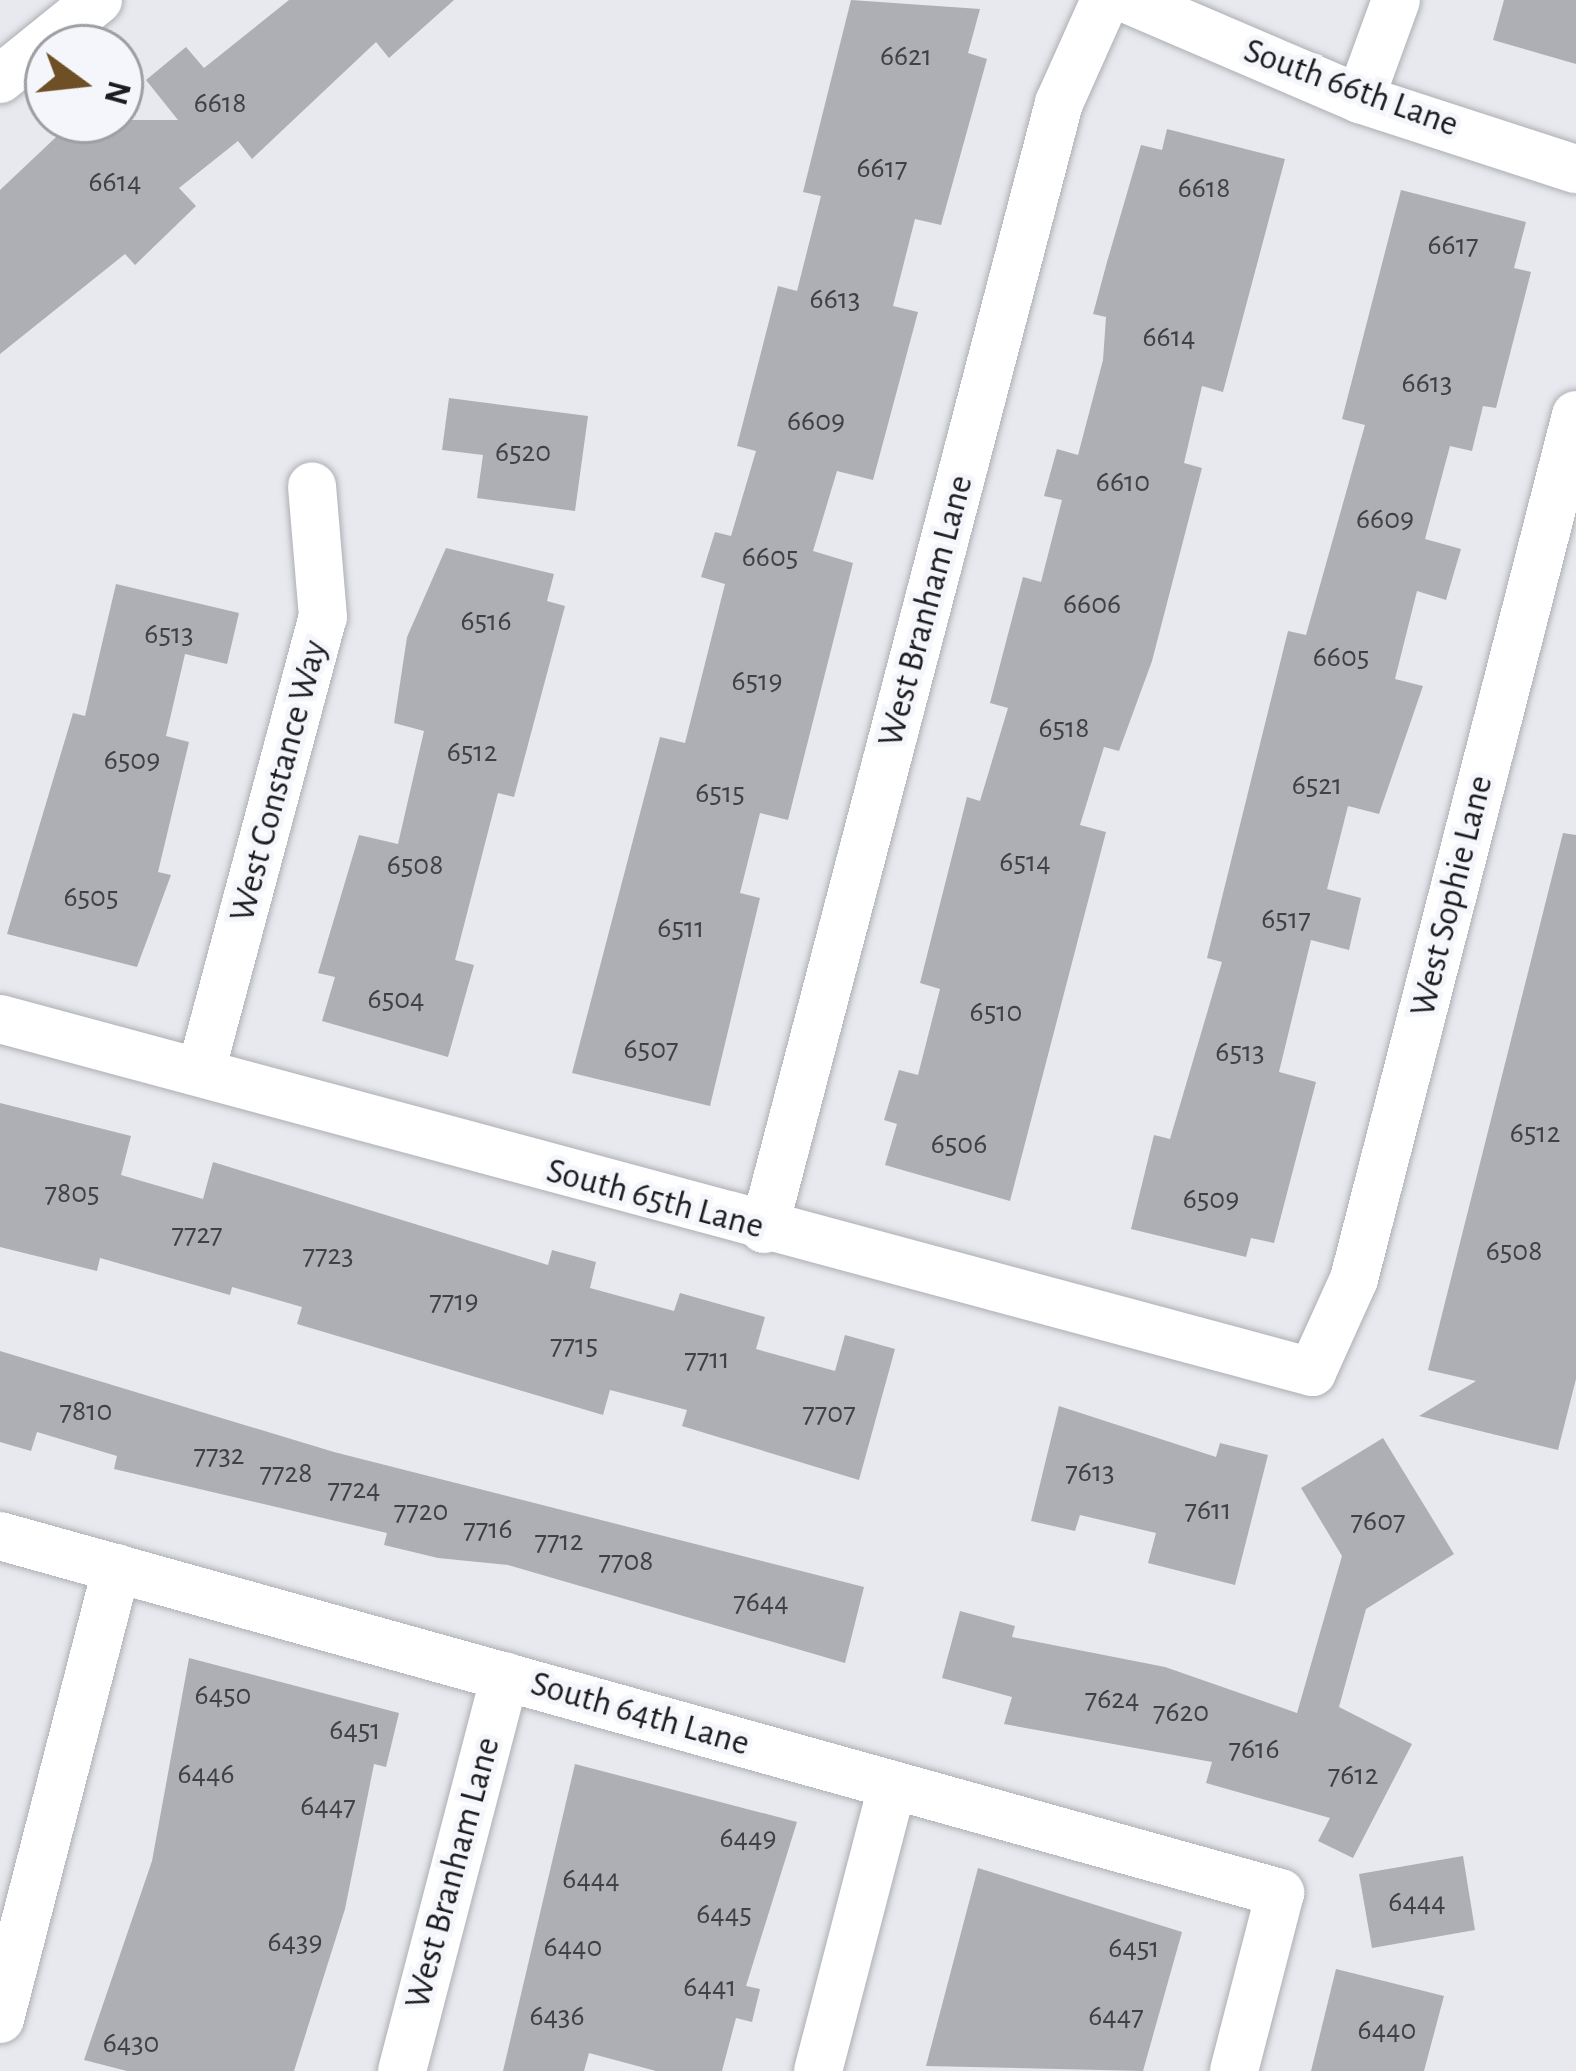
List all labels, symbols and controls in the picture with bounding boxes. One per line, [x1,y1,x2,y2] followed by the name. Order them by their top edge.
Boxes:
[24,24,144,144] north arrow
[1238,29,1464,147] street label: South 66th Lane
[880,38,932,74] house number: 6621
[97,77,135,108] text: N
[194,85,246,121] house number: 6618
[856,150,908,186] house number: 6617
[89,164,141,200] house number: 6614
[1178,170,1230,206] house number: 6618
[1427,227,1479,263] house number: 6617
[810,281,860,317] house number: 6613
[1143,319,1195,355] house number: 6614
[1402,365,1452,401] house number: 6613
[787,403,845,439] house number: 6609
[495,434,551,470] house number: 6520
[1096,464,1150,500] house number: 6610
[869,471,983,751] street label: West Branham Lane
[1356,501,1414,537] house number: 6609
[742,539,798,575] house number: 6605
[1063,586,1121,622] house number: 6606
[460,603,512,639] house number: 6516
[144,616,194,652] house number: 6513
[221,636,337,926] street label: West Constance Way
[1313,639,1369,675] house number: 6605
[731,663,783,699] house number: 6519
[1038,710,1090,746] house number: 6518
[447,734,497,770] house number: 6512
[104,742,160,778] house number: 6509
[1292,767,1342,803] house number: 6521
[1401,771,1503,1021] street label: West Sophie Lane
[695,775,745,811] house number: 6515
[999,844,1051,880] house number: 6514
[387,847,443,883] house number: 6508
[63,879,119,915] house number: 6505
[1261,901,1311,937] house number: 6517
[657,910,705,946] house number: 6511
[368,981,424,1017] house number: 6504
[970,994,1022,1030] house number: 6510
[624,1031,678,1067] house number: 6507
[1215,1034,1265,1070] house number: 6513
[1510,1115,1560,1151] house number: 6512
[931,1126,987,1162] house number: 6506
[542,1149,768,1249] street label: South 65th Lane
[44,1175,100,1211] house number: 7805
[1183,1181,1239,1217] house number: 6509
[171,1216,223,1252] house number: 7727
[1486,1233,1542,1269] house number: 6508
[302,1237,354,1273] house number: 7723
[429,1283,479,1319] house number: 7719
[550,1327,598,1363] house number: 7715
[684,1341,730,1377] house number: 7711
[60,1393,112,1429] house number: 7810
[802,1395,856,1431] house number: 7707
[193,1437,245,1473] house number: 7732
[1065,1454,1115,1490] house number: 7613
[260,1455,312,1491] house number: 7728
[327,1471,381,1507] house number: 7724
[1184,1492,1232,1528] house number: 7611
[394,1493,448,1529] house number: 7720
[1351,1503,1405,1539] house number: 7607
[463,1511,513,1547] house number: 7716
[535,1523,583,1559] house number: 7712
[598,1543,654,1579] house number: 7708
[733,1584,789,1620] house number: 7644
[526,1662,754,1766] street label: South 64th Lane
[195,1677,251,1713] house number: 6450
[1085,1681,1139,1717] house number: 7624
[1153,1694,1209,1730] house number: 7620
[329,1712,381,1748] house number: 6451
[1228,1731,1280,1767] house number: 7616
[396,1733,510,2013] street label: West Branham Lane
[177,1756,235,1792] house number: 6446
[1328,1757,1378,1793] house number: 7612
[300,1788,356,1824] house number: 6447
[719,1820,777,1856] house number: 6449
[562,1861,620,1897] house number: 6444
[1388,1884,1446,1920] house number: 6444
[696,1896,752,1932] house number: 6445
[268,1924,322,1960] house number: 6439
[544,1929,602,1965] house number: 6440
[1108,1930,1160,1966] house number: 6451
[683,1969,737,2005] house number: 6441
[530,1998,584,2034] house number: 6436
[1088,1998,1144,2034] house number: 6447
[1358,2012,1416,2048] house number: 6440
[103,2025,159,2061] house number: 6430

